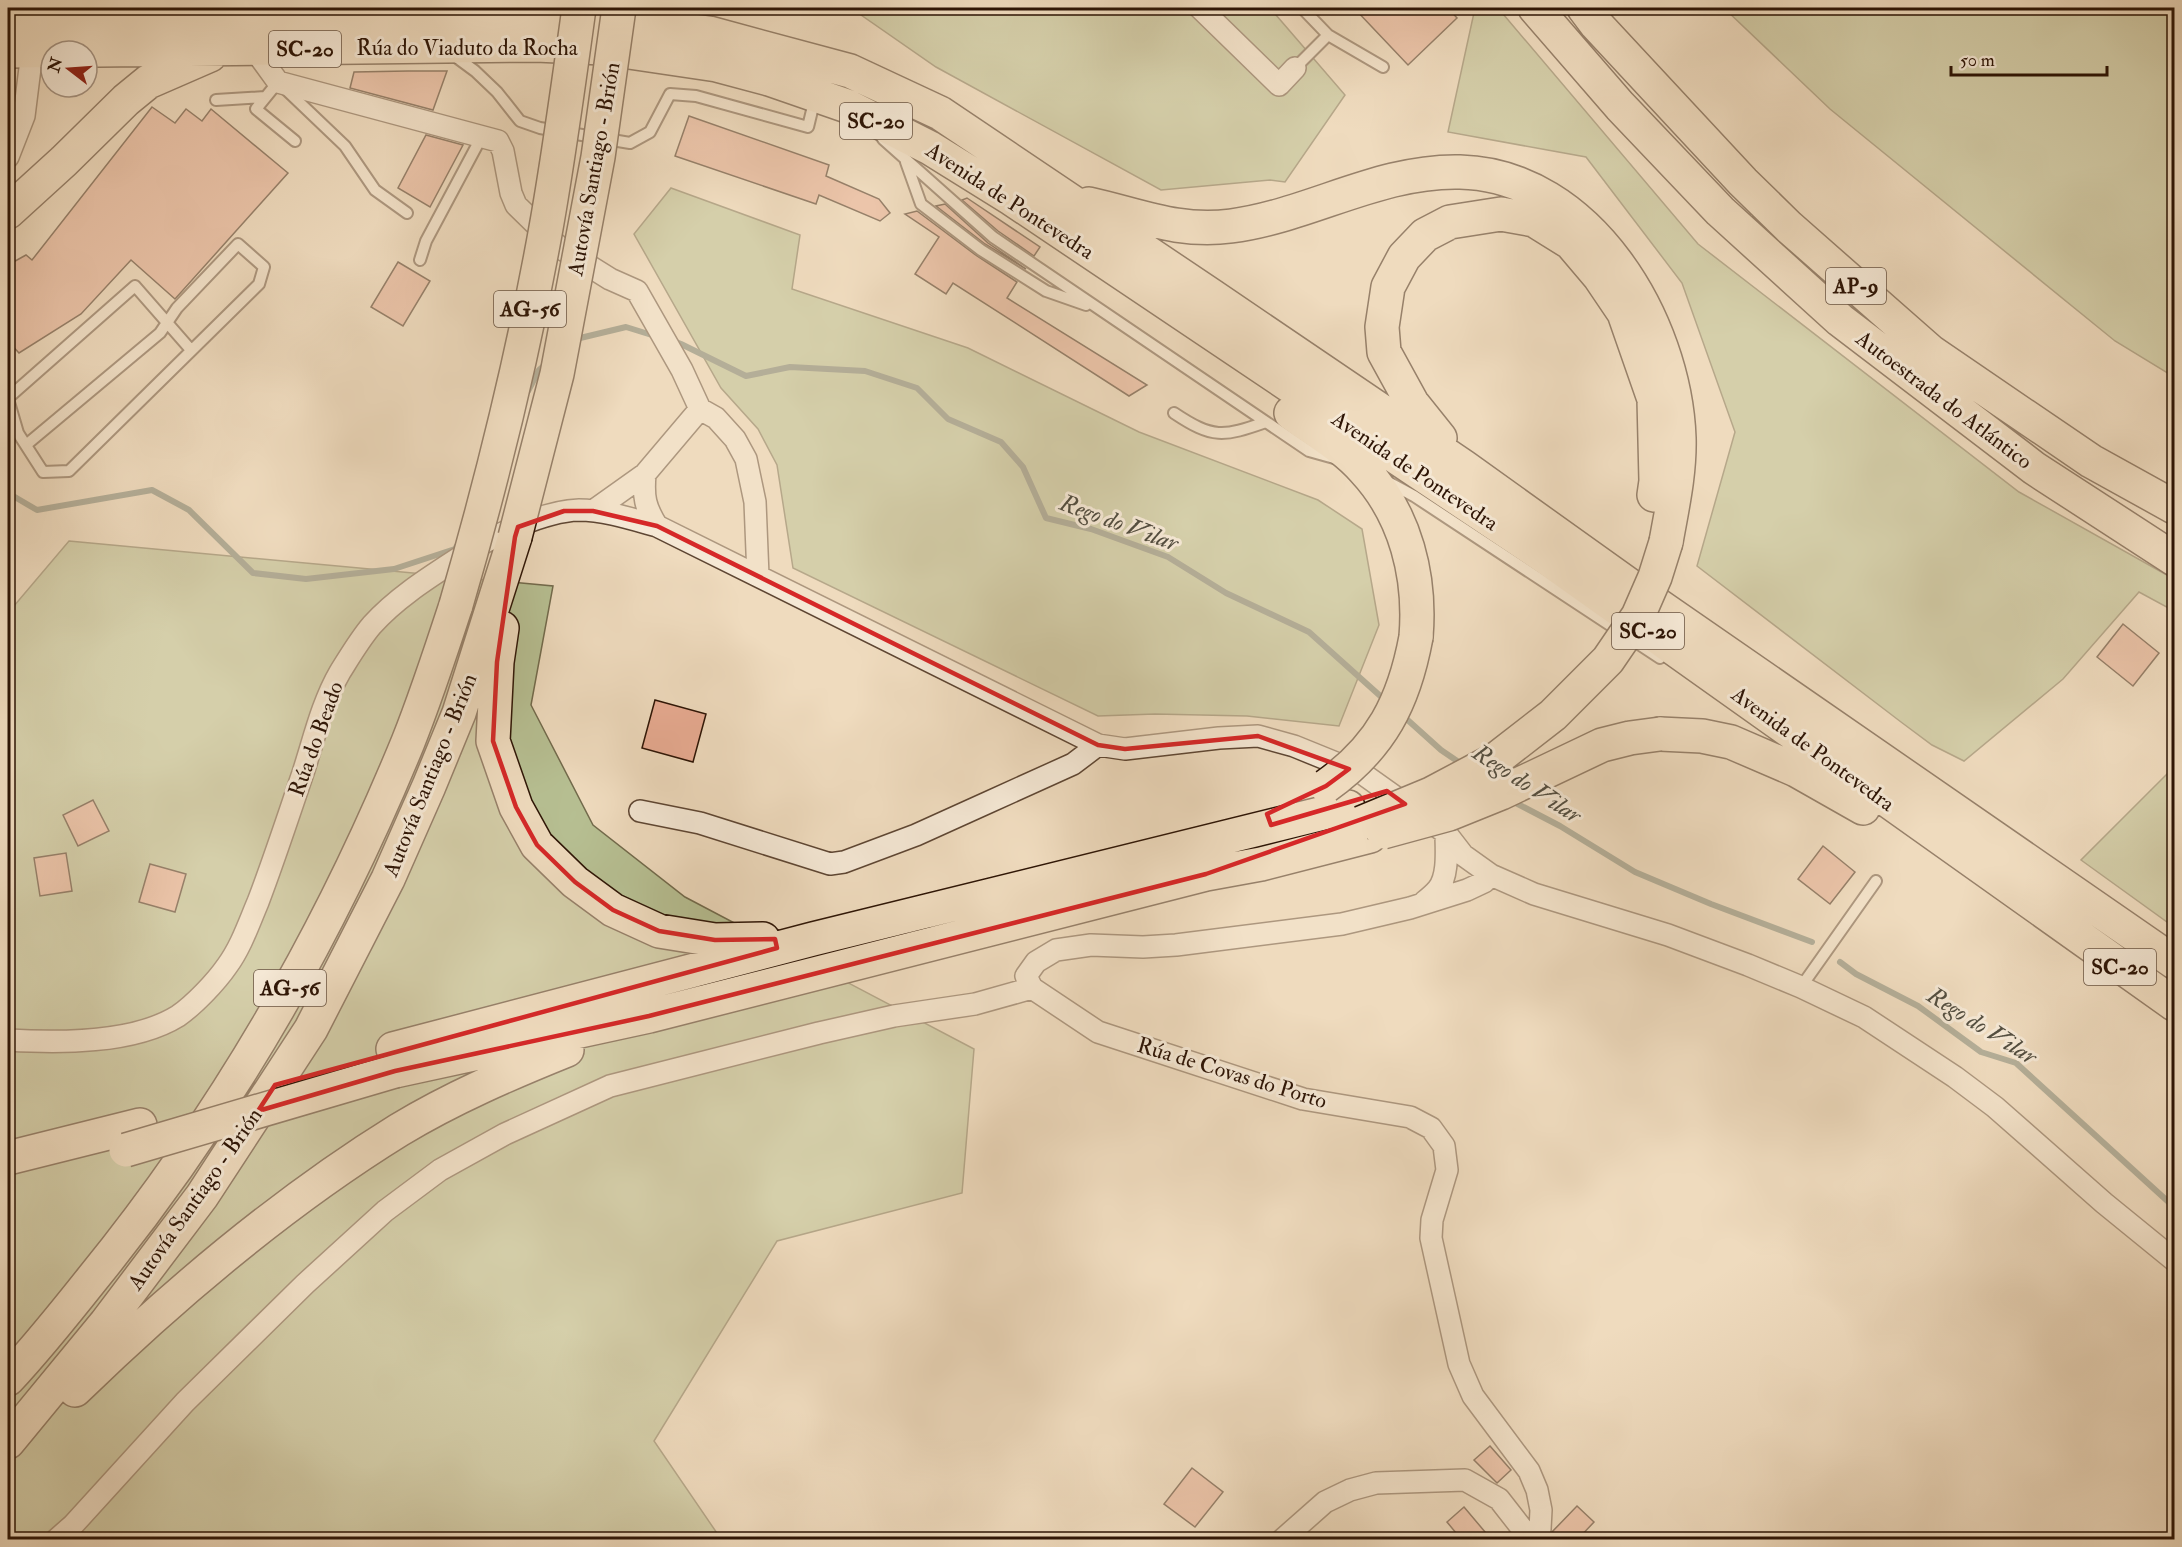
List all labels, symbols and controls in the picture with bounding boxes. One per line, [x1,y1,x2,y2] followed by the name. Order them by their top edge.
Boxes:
[269,31,341,67] road number: SC-20
[356,34,579,62] street label: Rúa do Viaduto da Rocha
[39,39,99,99] north arrow
[1951,39,2107,77] scale bar
[1960,49,1995,72] text: 50 m
[44,54,67,76] text: N
[561,60,627,279] street label: Autovía Santiago - Brión
[840,103,912,139] road number: SC-20
[920,136,1100,266] street label: Avenida de Pontevedra
[1826,268,1886,304] road number: AP-9
[494,291,566,327] road number: AG-56
[1849,324,2038,476] street label: Autoestrada do Atlántico
[1325,404,1504,538] street label: Avenida de Pontevedra
[1055,487,1183,559] water label: Rego do Vilar
[1612,613,1684,649] road number: SC-20
[376,669,484,881] street label: Autovía Santiago - Brión
[282,677,350,801] street label: Rúa do Beado
[1725,680,1901,818] street label: Avenida de Pontevedra
[1466,737,1588,831] water label: Rego do Vilar
[2084,949,2156,985] road number: SC-20
[254,970,326,1006] road number: AG-56
[1920,980,2044,1072] water label: Rego do Vilar
[1134,1031,1330,1115] street label: Rúa de Covas do Porto
[121,1102,269,1296] street label: Autovía Santiago - Brión

